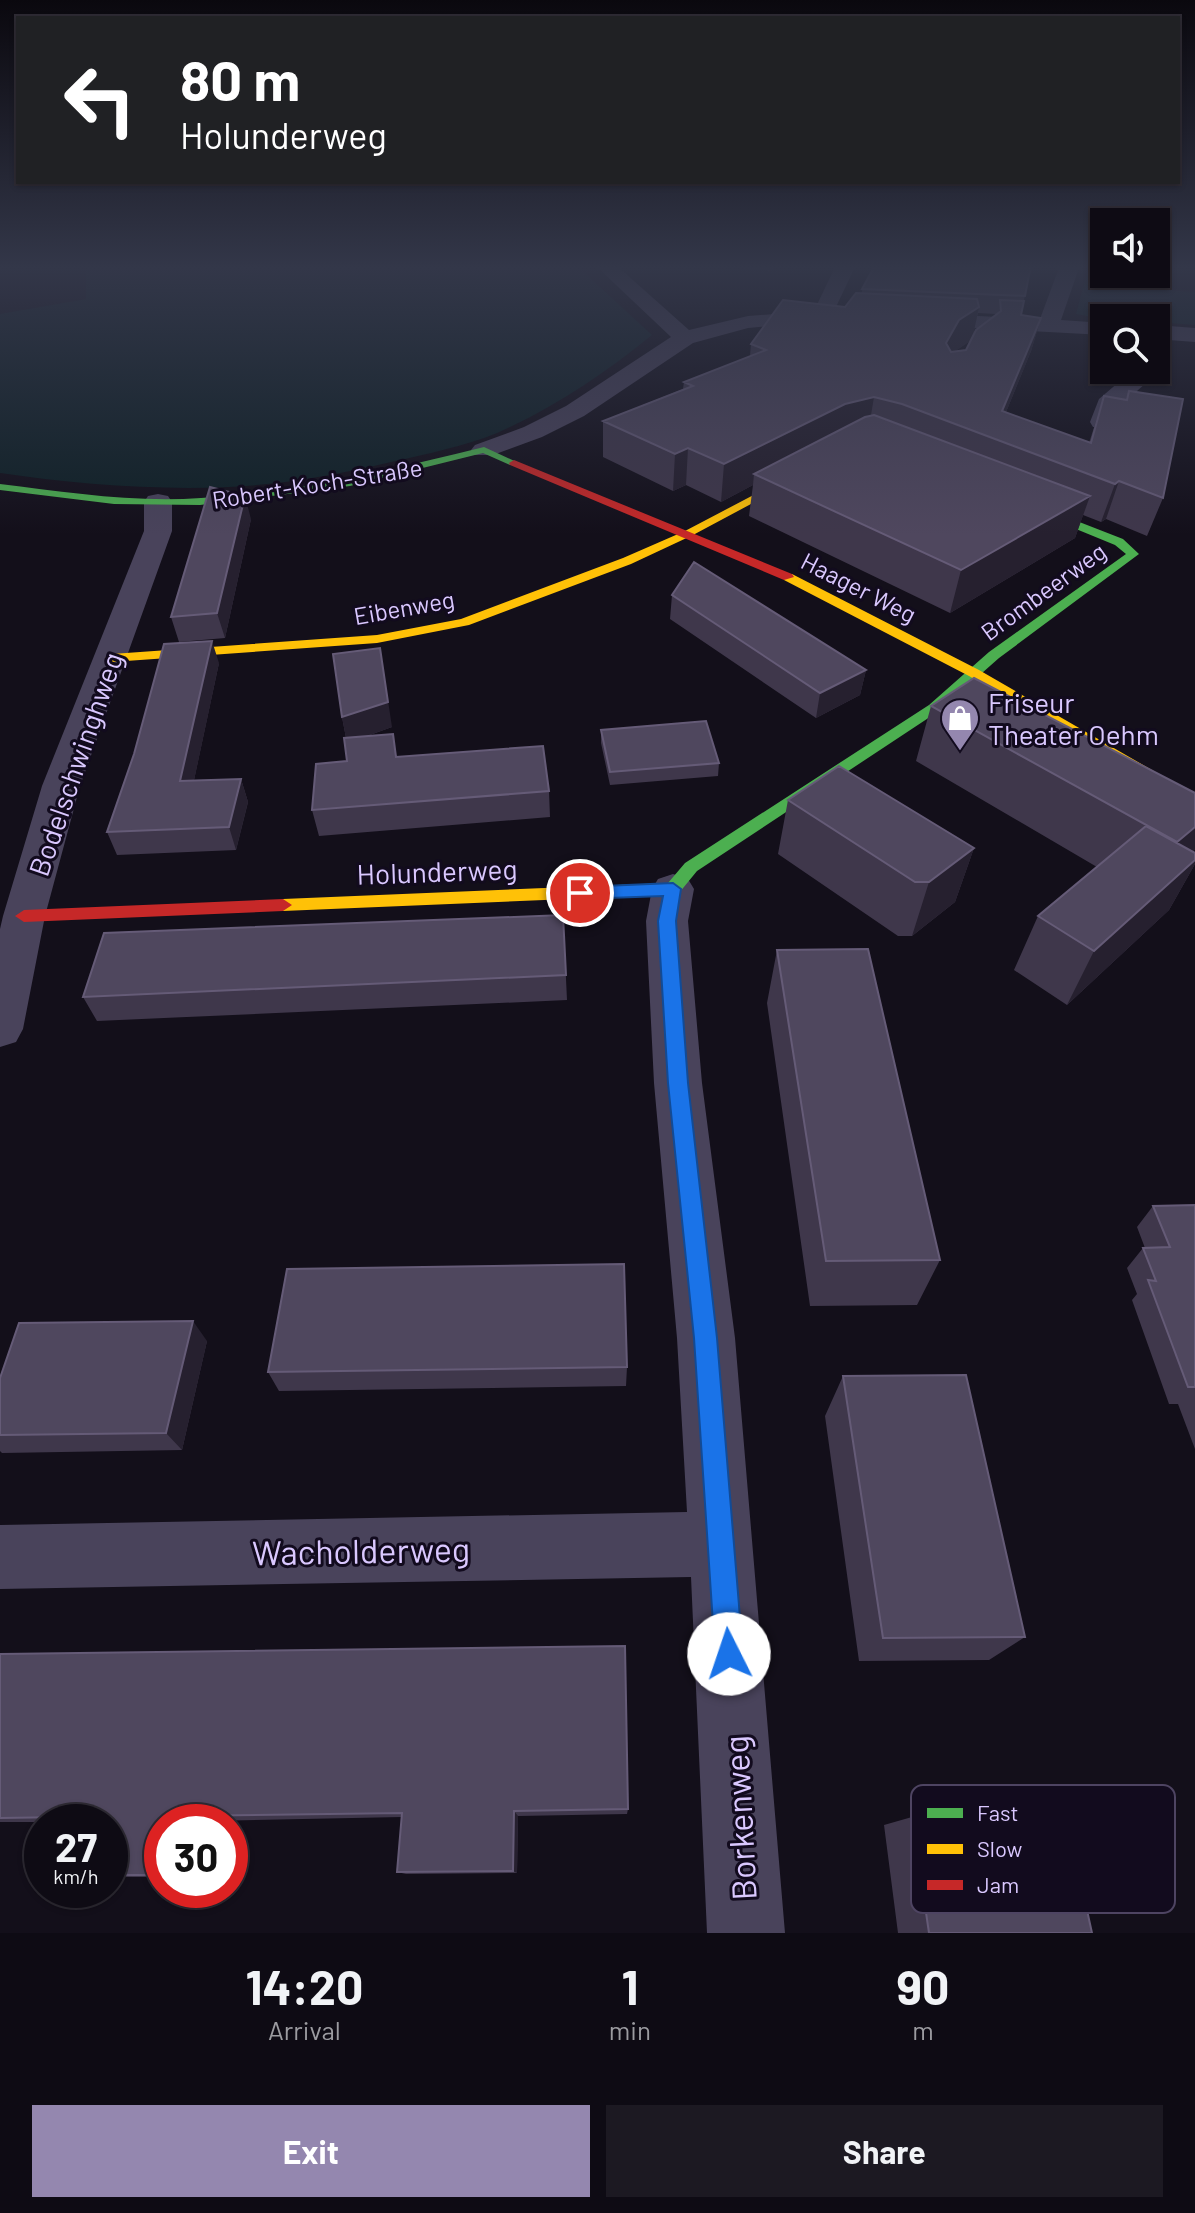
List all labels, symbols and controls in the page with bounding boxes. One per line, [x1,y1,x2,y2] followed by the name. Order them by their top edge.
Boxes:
[180,45,300,112] text: 80 m
[48,48,152,152] icon: left
[180,113,387,156] text: Holunderweg
[1090,208,1170,384] map controls
[1090,208,1170,288] button: sound
[1090,304,1170,384] button: search
[210,452,424,514] street label: Robert-Koch-Straße
[975,536,1111,646] street label: Brombeerweg
[797,546,921,628] street label: Haager Weg
[351,584,457,630] street label: Eibenweg
[21,648,129,880] street label: Bodelschwinghweg
[988,685,1159,751] place label: Friseur Theater Oehm
[939,697,981,752] shop icon: Friseur Theater Oehm
[356,851,518,891] street label: Holunderweg
[546,859,614,927] pin
[558,871,602,915] icon: arrive
[252,1528,470,1572] street label: Wacholderweg
[687,1612,771,1696] position arrow
[714,1735,764,1901] street label: Borkenweg
[911,1785,1175,1913] legend
[977,1799,1019,1825] text: Fast
[144,1804,248,1908] speed limit sign: 30
[55,1822,97,1870] text: 27
[977,1835,1022,1861] text: Slow
[53,1864,99,1888] text: km/h
[977,1871,1019,1897] text: Jam
[246,1957,363,2015] text: 14:20
[621,1957,638,2015] text: 1
[897,1957,949,2015] text: 90
[268,2014,341,2045] text: Arrival
[609,2014,651,2045] text: min
[912,2014,934,2045] text: m
[32,2105,590,2197] button: Exit
[606,2105,1163,2197] button: Share

